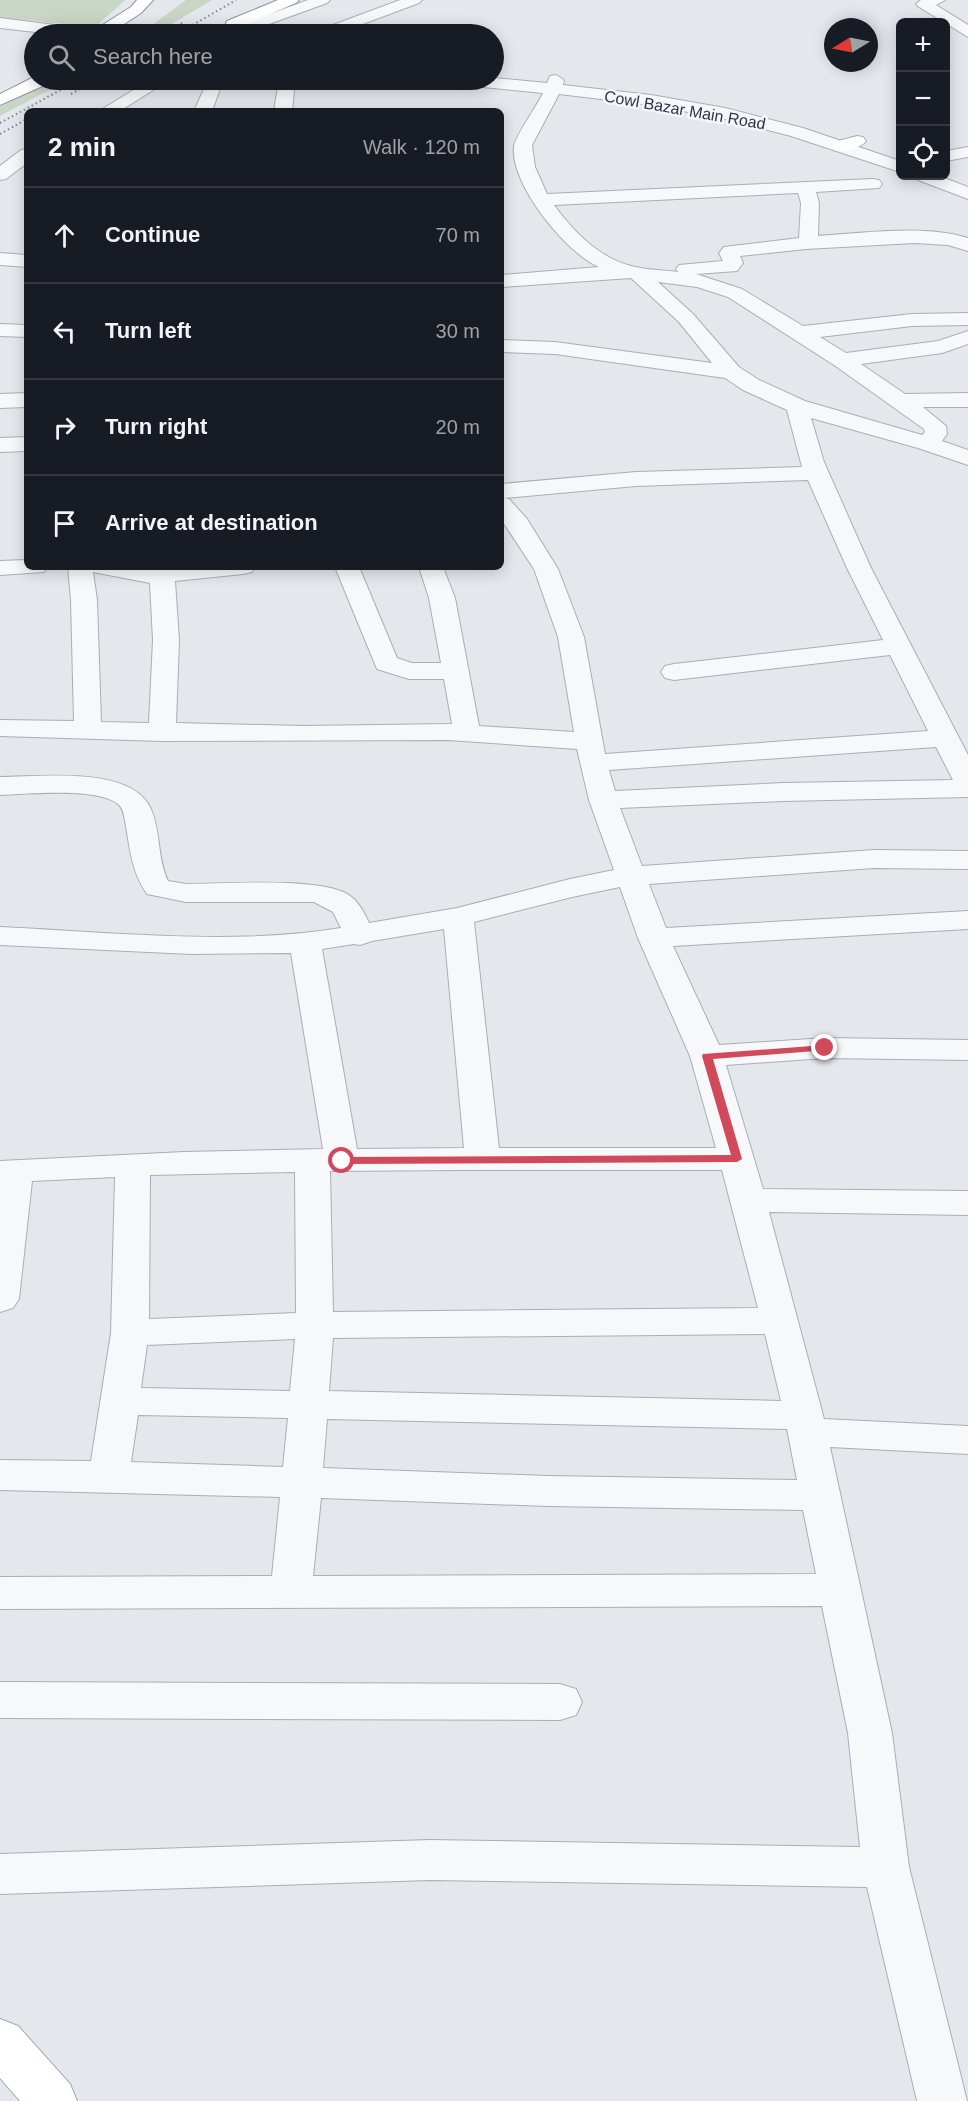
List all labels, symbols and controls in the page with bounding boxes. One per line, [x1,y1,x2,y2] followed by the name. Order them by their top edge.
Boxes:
[824,18,878,72] north arrow
[896,18,950,180] map controls
[896,18,950,72] button: +
[24,24,504,90] search box
[45,41,78,74] icon: search
[93,44,213,69] text: Search here
[896,72,950,126] button: −
[603,87,767,133] street label: Cowl Bazar Main Road
[896,126,950,180] button: locate
[48,132,116,162] text: 2 min
[363,136,480,158] text: Walk · 120 m
[48,219,81,252] icon: ahead
[105,222,200,247] text: Continue
[436,224,480,246] text: 70 m
[48,315,81,348] icon: left
[105,318,191,343] text: Turn left
[436,320,480,342] text: 30 m
[48,411,81,444] icon: right
[105,414,207,439] text: Turn right
[436,416,480,438] text: 20 m
[48,507,81,540] icon: arrive
[105,510,318,535] text: Arrive at destination
[811,1034,837,1060] route end
[328,1147,354,1173] route start

